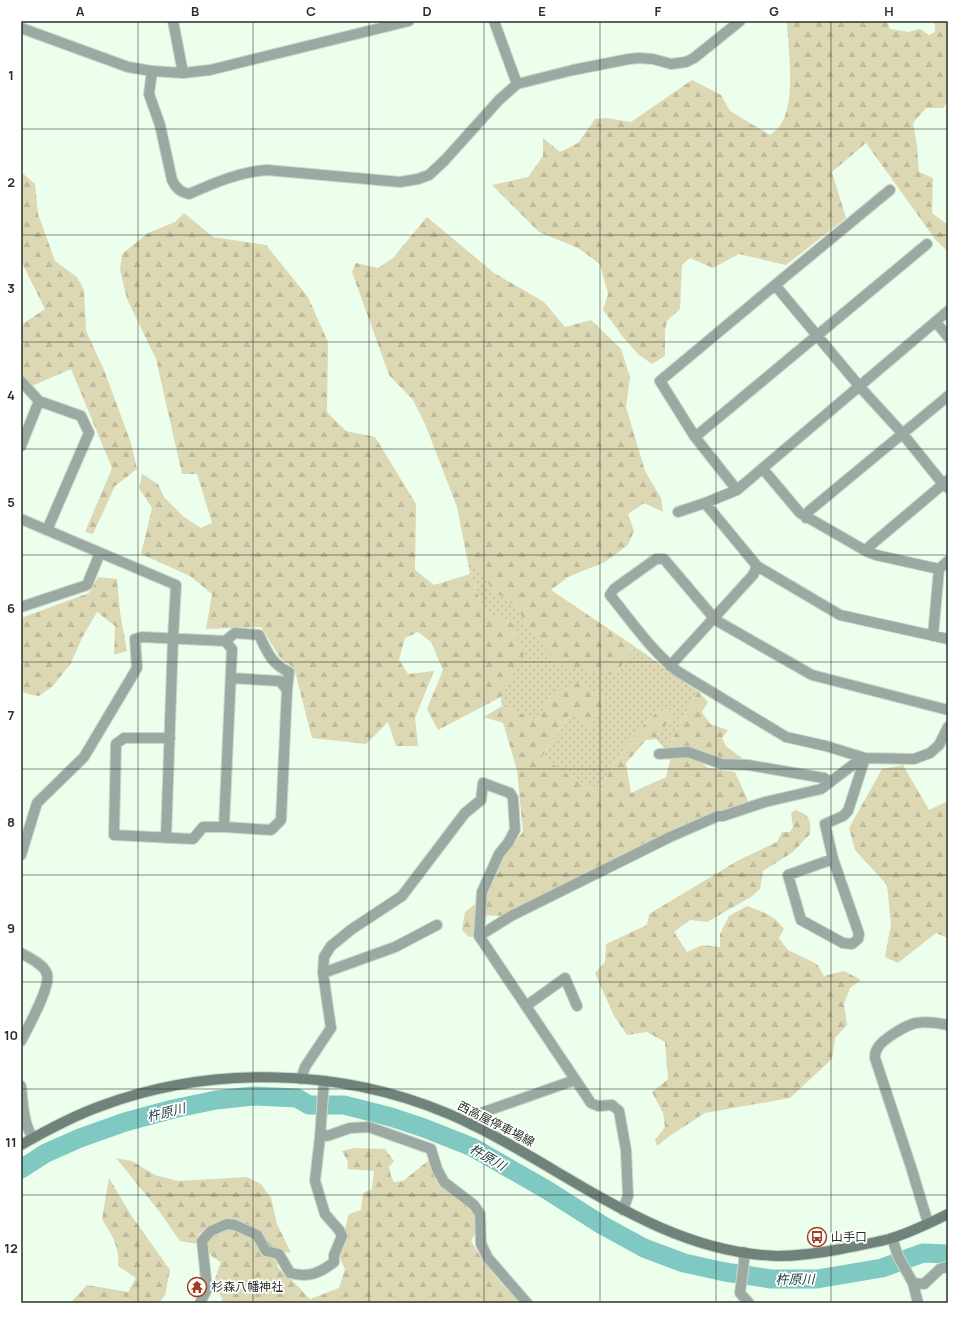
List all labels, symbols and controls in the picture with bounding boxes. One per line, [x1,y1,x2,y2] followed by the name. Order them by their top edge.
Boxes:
[76,2,85,20] text: A
[191,2,199,20] text: B
[306,2,316,20] text: C
[422,2,432,20] text: D
[538,2,546,20] text: E
[655,2,662,20] text: F
[769,2,779,20] text: G
[884,2,894,20] text: H
[8,66,14,84] text: 1
[7,173,15,191] text: 2
[7,279,15,297] text: 3
[7,386,15,404] text: 4
[7,493,15,511] text: 5
[7,599,15,617] text: 6
[8,706,15,724] text: 7
[7,813,15,831] text: 8
[7,919,15,937] text: 9
[4,1026,18,1044] text: 10
[455,1097,538,1150] street label: 西高屋停車場線
[145,1098,189,1125] water label: 杵原川
[5,1133,17,1151] text: 11
[467,1139,511,1176] water label: 杵原川
[806,1226,828,1248] bus stop icon: 山手口
[831,1228,867,1245] place label: 山手口
[4,1239,18,1257] text: 12
[775,1270,817,1288] water label: 杵原川
[186,1276,208,1298] temple icon: 杉森八幡神社
[211,1278,283,1295] place label: 杉森八幡神社

